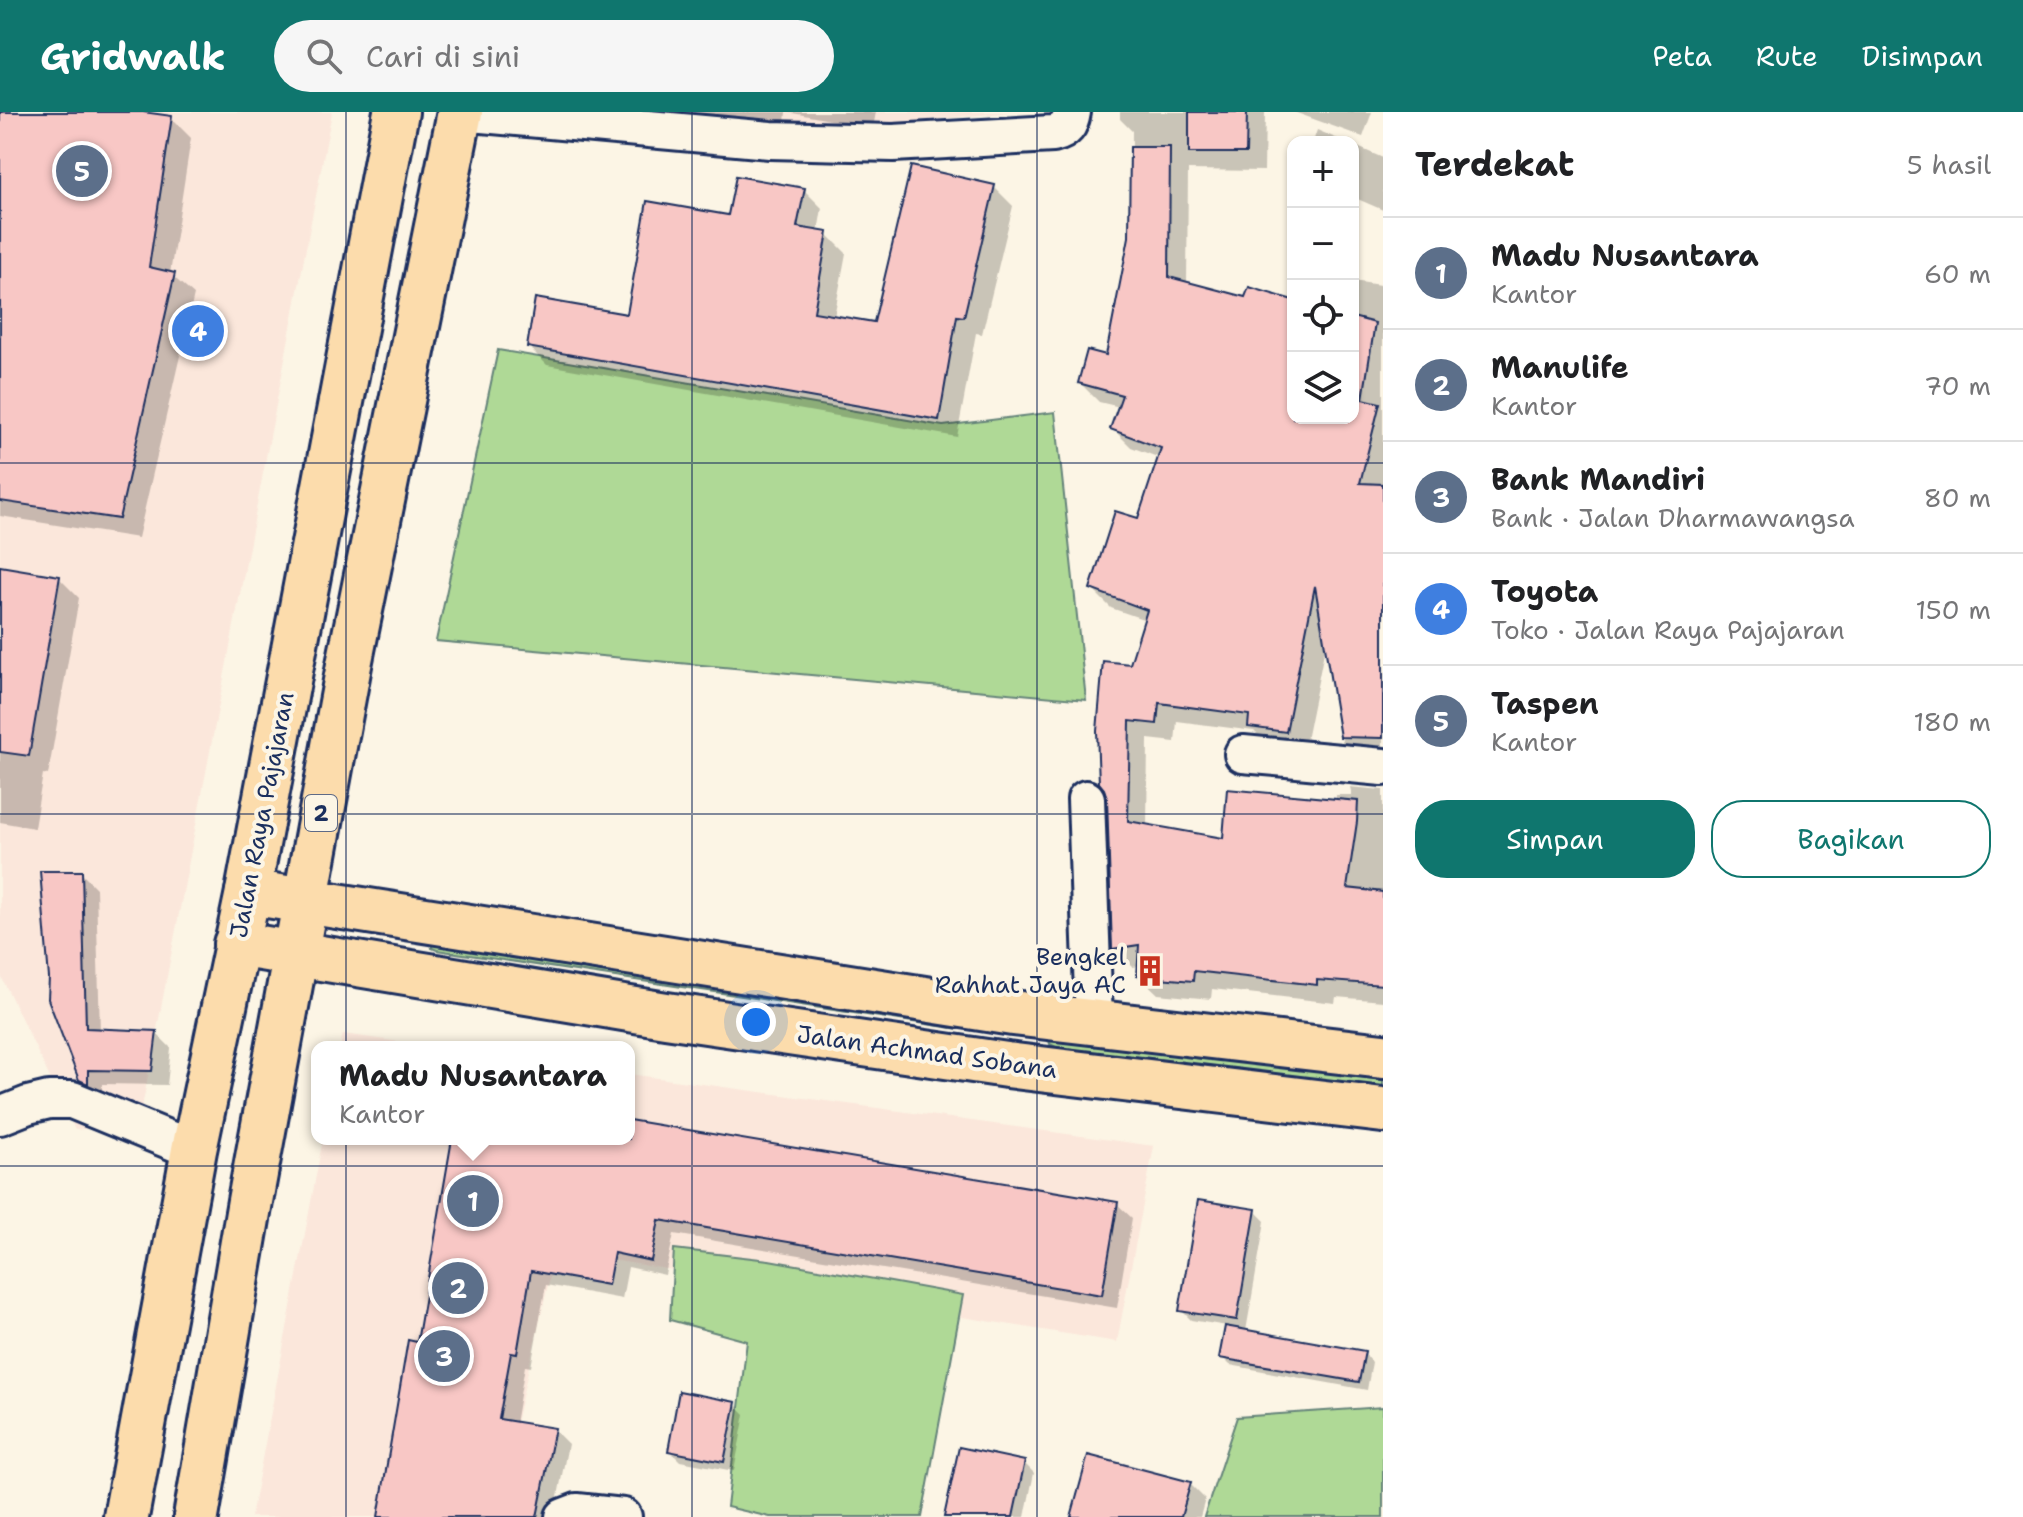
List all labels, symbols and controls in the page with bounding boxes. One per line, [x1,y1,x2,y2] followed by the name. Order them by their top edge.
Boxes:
[274,20,834,92] search box
[40,31,226,82] text: Gridwalk
[302,34,346,78] icon: search
[366,36,520,77] text: Cari di sini
[1652,37,1712,75] text: Peta
[1756,37,1818,75] text: Rute
[1862,37,1983,75] text: Disimpan
[1287,136,1359,424] map controls
[1287,136,1359,208] button: +
[56,141,108,201] pin: 5
[1415,141,1574,187] text: Terdekat
[1907,147,1991,182] text: 5 hasil
[1287,208,1359,280] button: −
[1491,235,1759,276] text: Madu Nusantara
[1435,256,1447,291] text: 1
[1924,256,1991,291] text: 60 m
[1491,276,1577,311] text: Kantor
[1287,280,1359,352] button: locate
[172,301,224,361] pin: 4
[1491,347,1629,388] text: Manulife
[1287,352,1359,424] button: layers
[1432,368,1450,403] text: 2
[1924,368,1991,403] text: 70 m
[1491,388,1577,423] text: Kantor
[1491,459,1705,500] text: Bank Mandiri
[1432,480,1450,515] text: 3
[1924,480,1991,515] text: 80 m
[1491,500,1855,535] text: Bank · Jalan Dharmawangsa
[1491,571,1598,612] text: Toyota
[1432,592,1450,627] text: 4
[1915,592,1991,627] text: 150 m
[1491,612,1845,647] text: Toko · Jalan Raya Pajajaran
[1491,683,1599,724] text: Taspen
[222,689,302,941] street label: Jalan Raya Pajajaran
[1433,704,1449,739] text: 5
[1913,704,1991,739] text: 180 m
[1491,724,1577,759] text: Kantor
[305,795,337,831] road number: 2
[1415,800,1695,878] button: Simpan
[1711,800,1991,878] button: Bagikan
[935,941,1127,1001] place label: Bengkel Rahhat Jaya AC
[1133,954,1167,988] building icon: Bengkel Rahhat Jaya AC
[736,1002,776,1042] your location
[795,1018,1059,1086] street label: Jalan Achmad Sobana
[311,1041,635,1145] popup
[339,1055,607,1096] text: Madu Nusantara
[339,1096,425,1131] text: Kantor
[447,1171,499,1231] pin: 1
[432,1258,484,1318] pin: 2
[418,1326,470,1386] pin: 3

